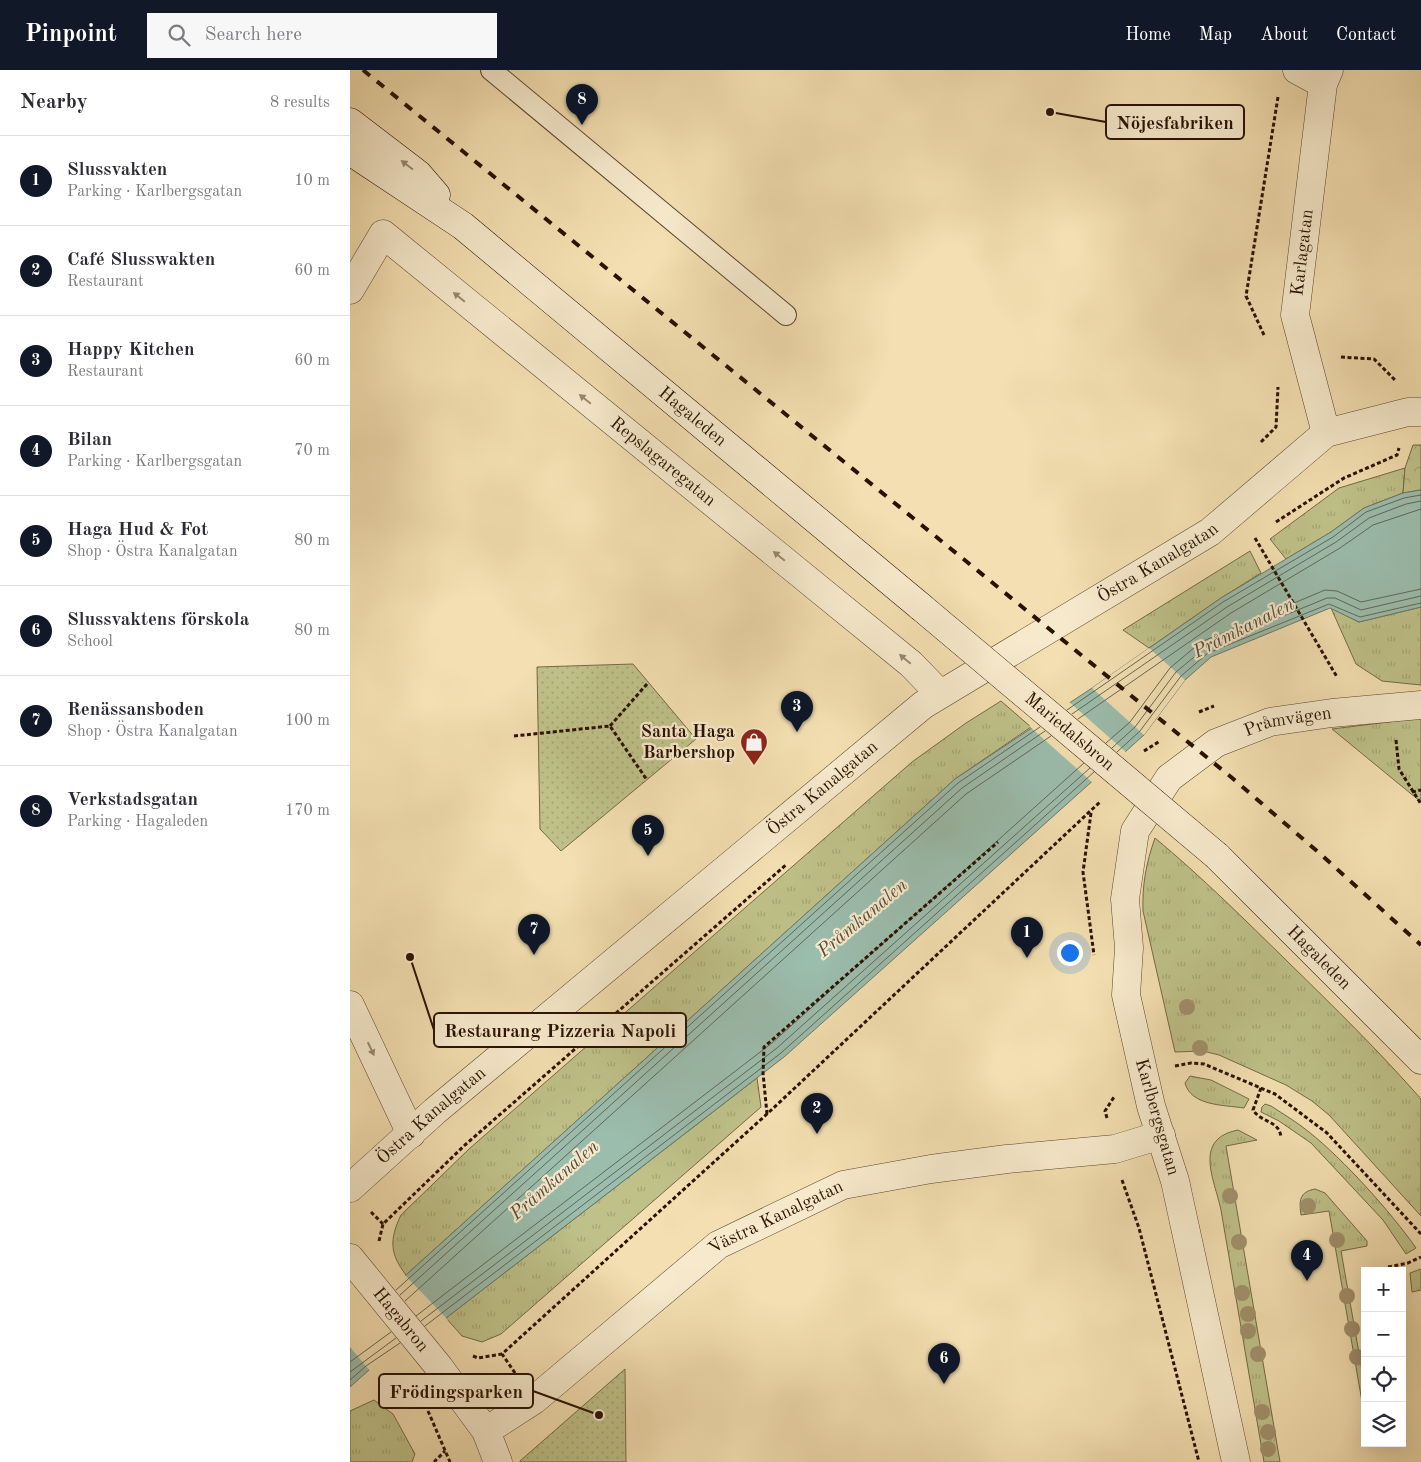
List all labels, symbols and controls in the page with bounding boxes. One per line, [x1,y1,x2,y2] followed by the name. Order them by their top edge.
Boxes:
[147,13,497,58] search box
[165,21,193,49] icon: search
[25,23,117,47] text: Pinpoint
[205,26,302,45] text: Search here
[1125,26,1171,44] text: Home
[1199,26,1232,44] text: Map
[1260,26,1308,44] text: About
[1336,26,1396,44] text: Contact
[566,84,598,125] pin: 8
[20,92,88,113] text: Nearby
[270,95,330,111] text: 8 results
[1106,105,1244,139] callout: Nöjesfabriken
[1116,115,1234,134] text: Nöjesfabriken
[401,159,414,170] one-way arrow
[67,161,167,180] text: Slussvakten
[31,173,41,189] text: 1
[294,173,330,189] text: 10 m
[67,184,242,200] text: Parking · Karlbergsgatan
[1288,208,1317,297] street label: Karlagatan
[67,251,215,270] text: Café Slusswakten
[31,263,41,279] text: 2
[294,263,330,279] text: 60 m
[67,274,144,290] text: Restaurant
[453,291,466,302] one-way arrow
[67,341,195,360] text: Happy Kitchen
[31,353,41,369] text: 3
[294,353,330,369] text: 60 m
[67,364,144,380] text: Restaurant
[655,384,730,450] street label: Hagaleden
[579,393,592,404] one-way arrow
[607,414,719,510] street label: Repslagaregatan
[67,431,112,450] text: Bilan
[31,443,41,459] text: 4
[294,443,330,459] text: 70 m
[67,454,242,470] text: Parking · Karlbergsgatan
[1092,520,1222,607] street label: Östra Kanalgatan
[67,521,208,540] text: Haga Hud & Fot
[31,533,41,549] text: 5
[294,533,330,549] text: 80 m
[67,544,238,560] text: Shop · Östra Kanalgatan
[773,551,786,562] one-way arrow
[1189,595,1298,663] water label: Pråmkanalen
[67,611,249,630] text: Slussvaktens förskola
[31,623,41,639] text: 6
[294,623,330,639] text: 80 m
[67,634,113,650] text: School
[899,654,912,665] one-way arrow
[1021,689,1118,775] street label: Mariedalsbron
[781,691,813,732] pin: 3
[67,701,204,720] text: Renässansboden
[1241,704,1333,740] street label: Pråmvägen
[31,713,41,729] text: 7
[285,713,330,729] text: 100 m
[641,723,735,762] place label: Santa Haga Barbershop
[67,724,238,740] text: Shop · Östra Kanalgatan
[739,727,769,766] shop icon: Santa Haga Barbershop
[761,737,882,839] street label: Östra Kanalgatan
[67,791,198,810] text: Verkstadsgatan
[31,803,41,819] text: 8
[285,803,330,819] text: 170 m
[67,814,208,830] text: Parking · Hagaleden
[632,815,664,856] pin: 5
[814,876,912,963] water label: Pråmkanalen
[518,914,550,955] pin: 7
[1011,917,1043,958] pin: 1
[1283,922,1354,993] street label: Hagaleden
[1057,940,1083,966] your location
[434,1013,686,1047] callout: Restaurang Pizzeria Napoli
[444,1023,676,1042] text: Restaurang Pizzeria Napoli
[367,1042,375,1056] one-way arrow
[1132,1057,1182,1178] street label: Karlbergsgatan
[371,1064,490,1168] street label: Östra Kanalgatan
[801,1093,833,1134] pin: 2
[506,1137,603,1225] water label: Pråmkanalen
[705,1177,846,1258] street label: Västra Kanalgatan
[1291,1240,1323,1281] pin: 4
[1361,1267,1406,1447] map controls
[1361,1267,1406,1312] button: +
[369,1284,432,1356] street label: Hagabron
[1361,1312,1406,1357] button: −
[928,1343,960,1384] pin: 6
[1361,1357,1406,1402] button: locate
[379,1374,533,1408] callout: Frödingsparken
[389,1384,523,1403] text: Frödingsparken
[1361,1402,1406,1447] button: layers

